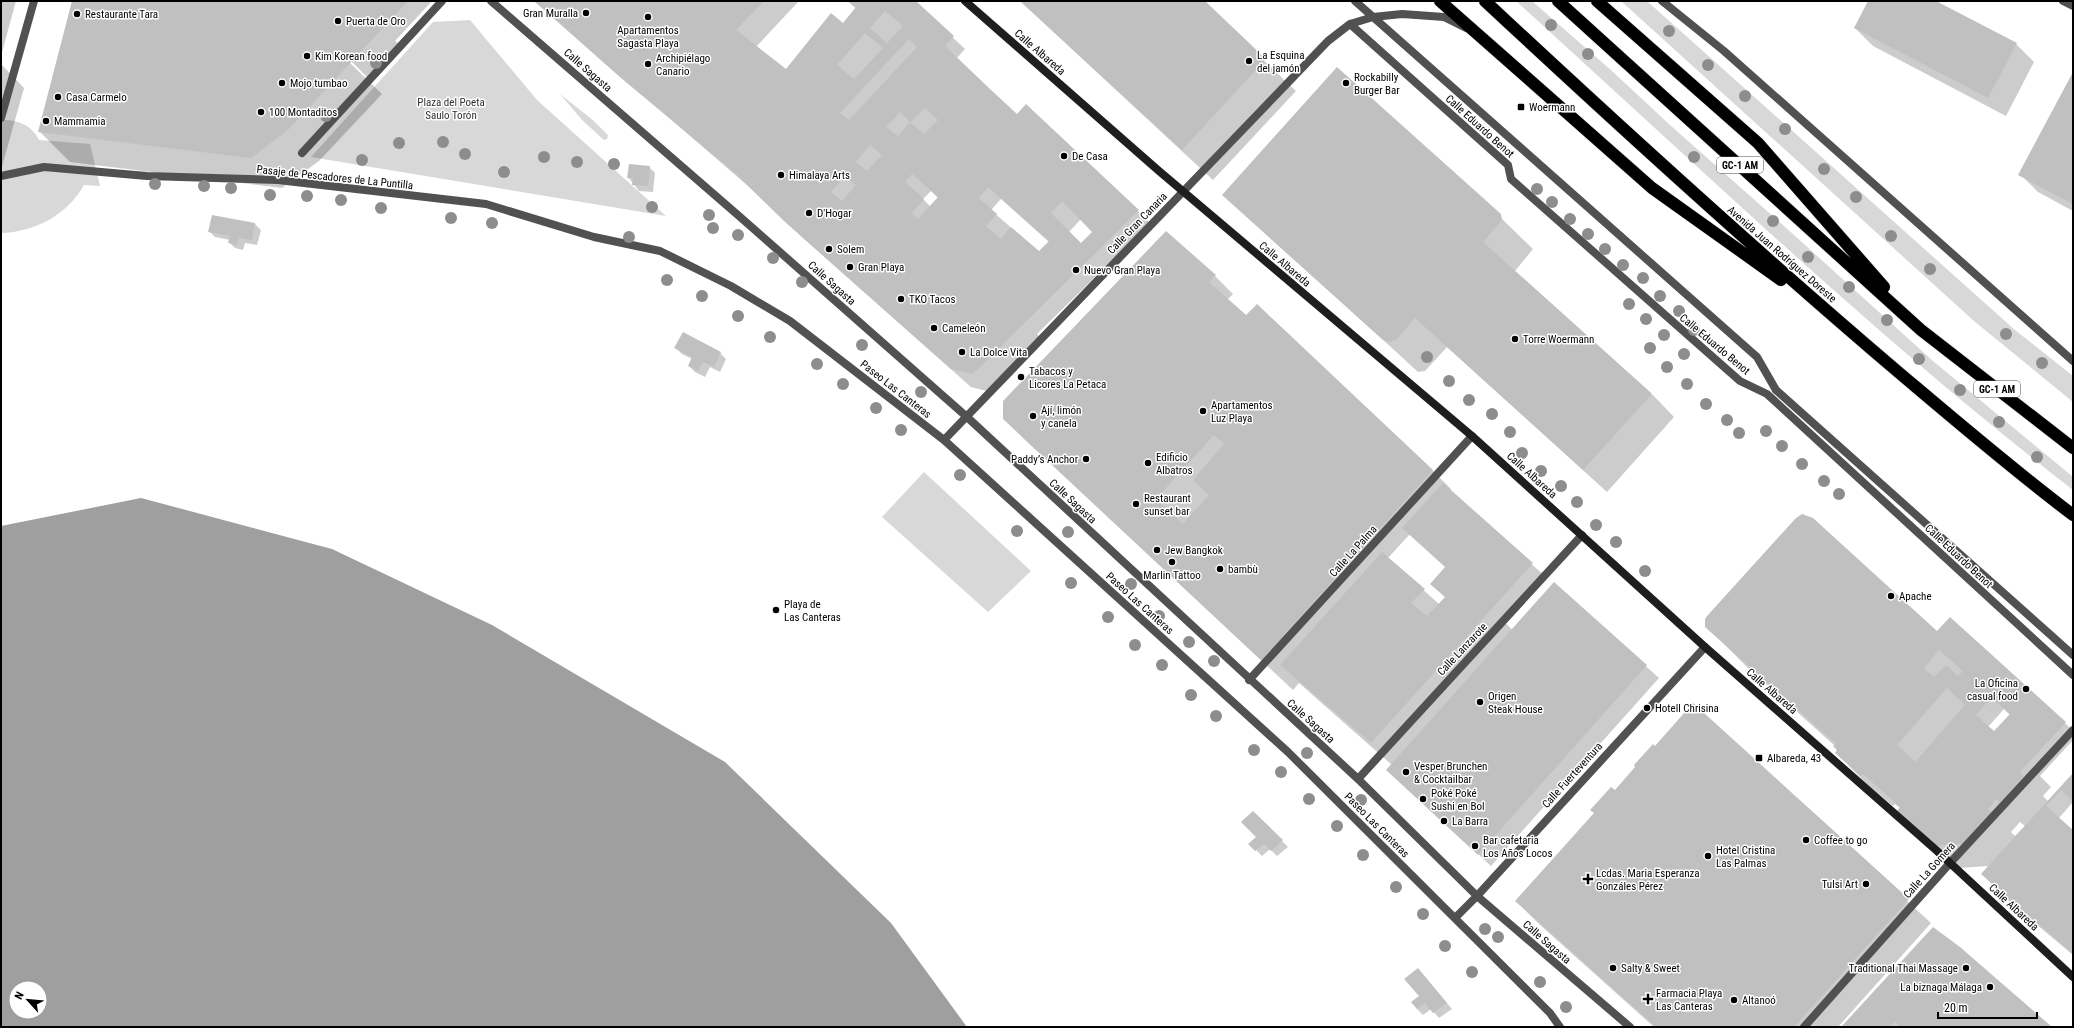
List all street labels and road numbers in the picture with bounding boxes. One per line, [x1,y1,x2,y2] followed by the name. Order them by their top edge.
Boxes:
[1012,27,1068,78] street label: Calle Albareda
[561,46,614,95] street label: Calle Sagasta
[1443,92,1517,161] street label: Calle Eduardo Benot
[1717,157,1763,173] road number: GC-1 AM
[256,163,414,192] street label: Pasaje de Pescadores de La Puntilla
[1105,190,1170,257] street label: Calle Gran Canaria
[1724,203,1839,305] street label: Avenida Juan Rodríguez Doreste
[1256,239,1313,290] street label: Calle Albareda
[805,259,858,308] street label: Calle Sagasta
[1677,311,1752,378] street label: Calle Eduardo Benot
[858,358,934,421] street label: Paseo Las Canteras
[1974,381,2020,397] road number: GC-1 AM
[1504,449,1559,501] street label: Calle Albareda
[1046,476,1099,526] street label: Calle Sagasta
[1922,522,1995,591] street label: Calle Eduardo Benot
[1327,523,1380,580] street label: Calle La Palma
[1103,570,1176,637] street label: Paseo Las Canteras
[1435,620,1490,678] street label: Calle Lanzarote
[1744,666,1800,717] street label: Calle Albareda
[1284,697,1337,746] street label: Calle Sagasta
[1539,740,1605,811] street label: Calle Fuerteventura
[1342,790,1412,860] street label: Paseo Las Canteras
[1901,840,1958,901] street label: Calle La Gomera
[1986,881,2041,934] street label: Calle Albareda
[1520,918,1573,967] street label: Calle Sagasta

